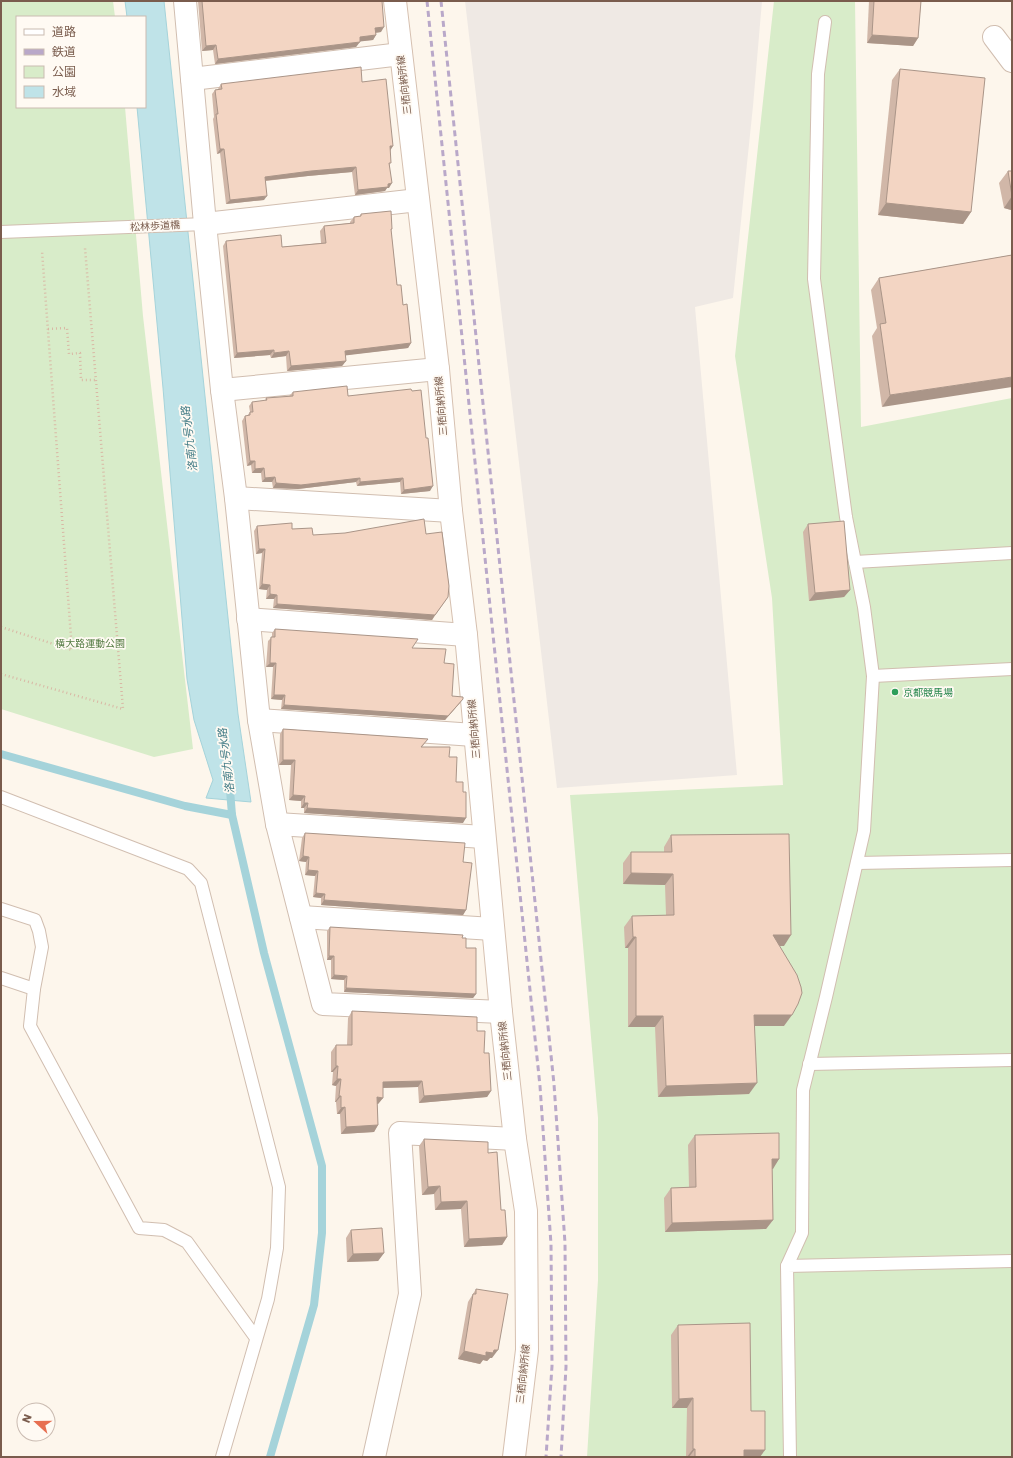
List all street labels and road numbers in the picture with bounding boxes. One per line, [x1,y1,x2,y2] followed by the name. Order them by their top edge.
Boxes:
[393,54,415,116] street label: 三栖向納所線
[130,217,180,235] street label: 松林歩道橋
[431,375,451,437] street label: 三栖向納所線
[464,698,484,760] street label: 三栖向納所線
[494,1020,516,1082] street label: 三栖向納所線
[512,1343,534,1405] street label: 三栖向納所線

